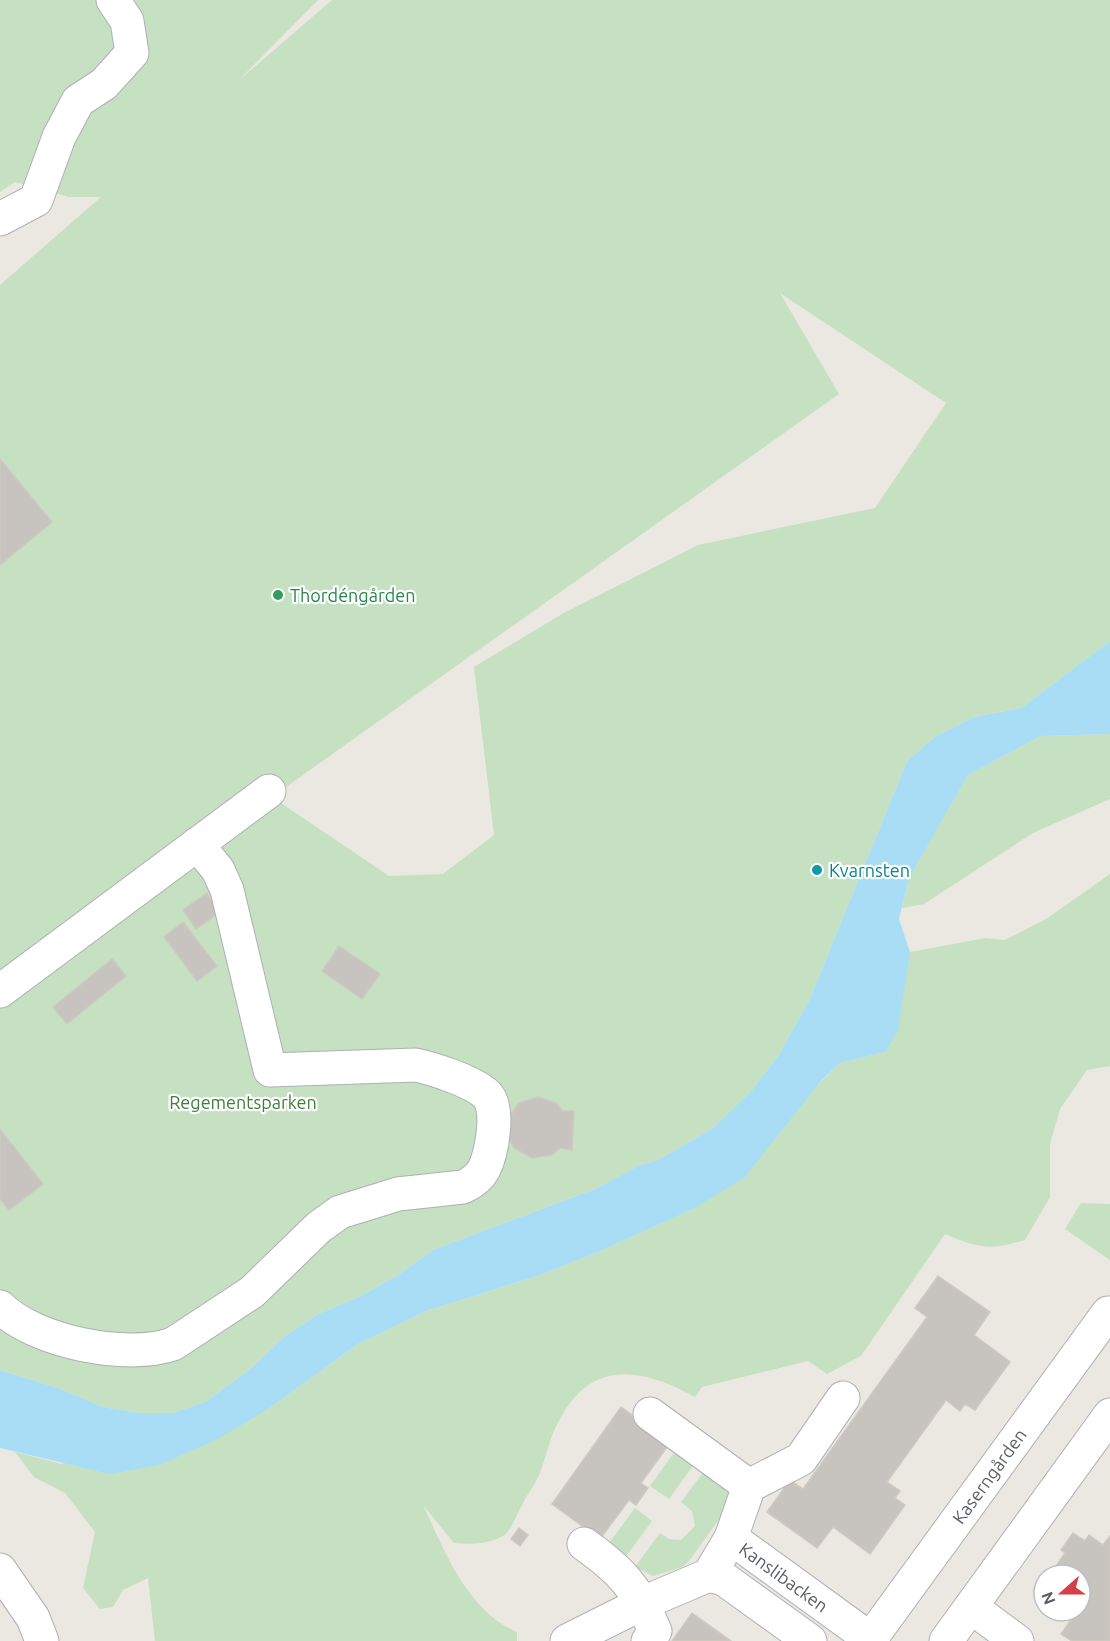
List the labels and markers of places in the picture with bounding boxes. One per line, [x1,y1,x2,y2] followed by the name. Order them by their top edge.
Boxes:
[290,585,416,605] place label: Thordéngården
[271,588,285,602] marker: Thordéngården
[829,860,910,880] place label: Kvarnsten
[810,863,824,877] marker: Kvarnsten

